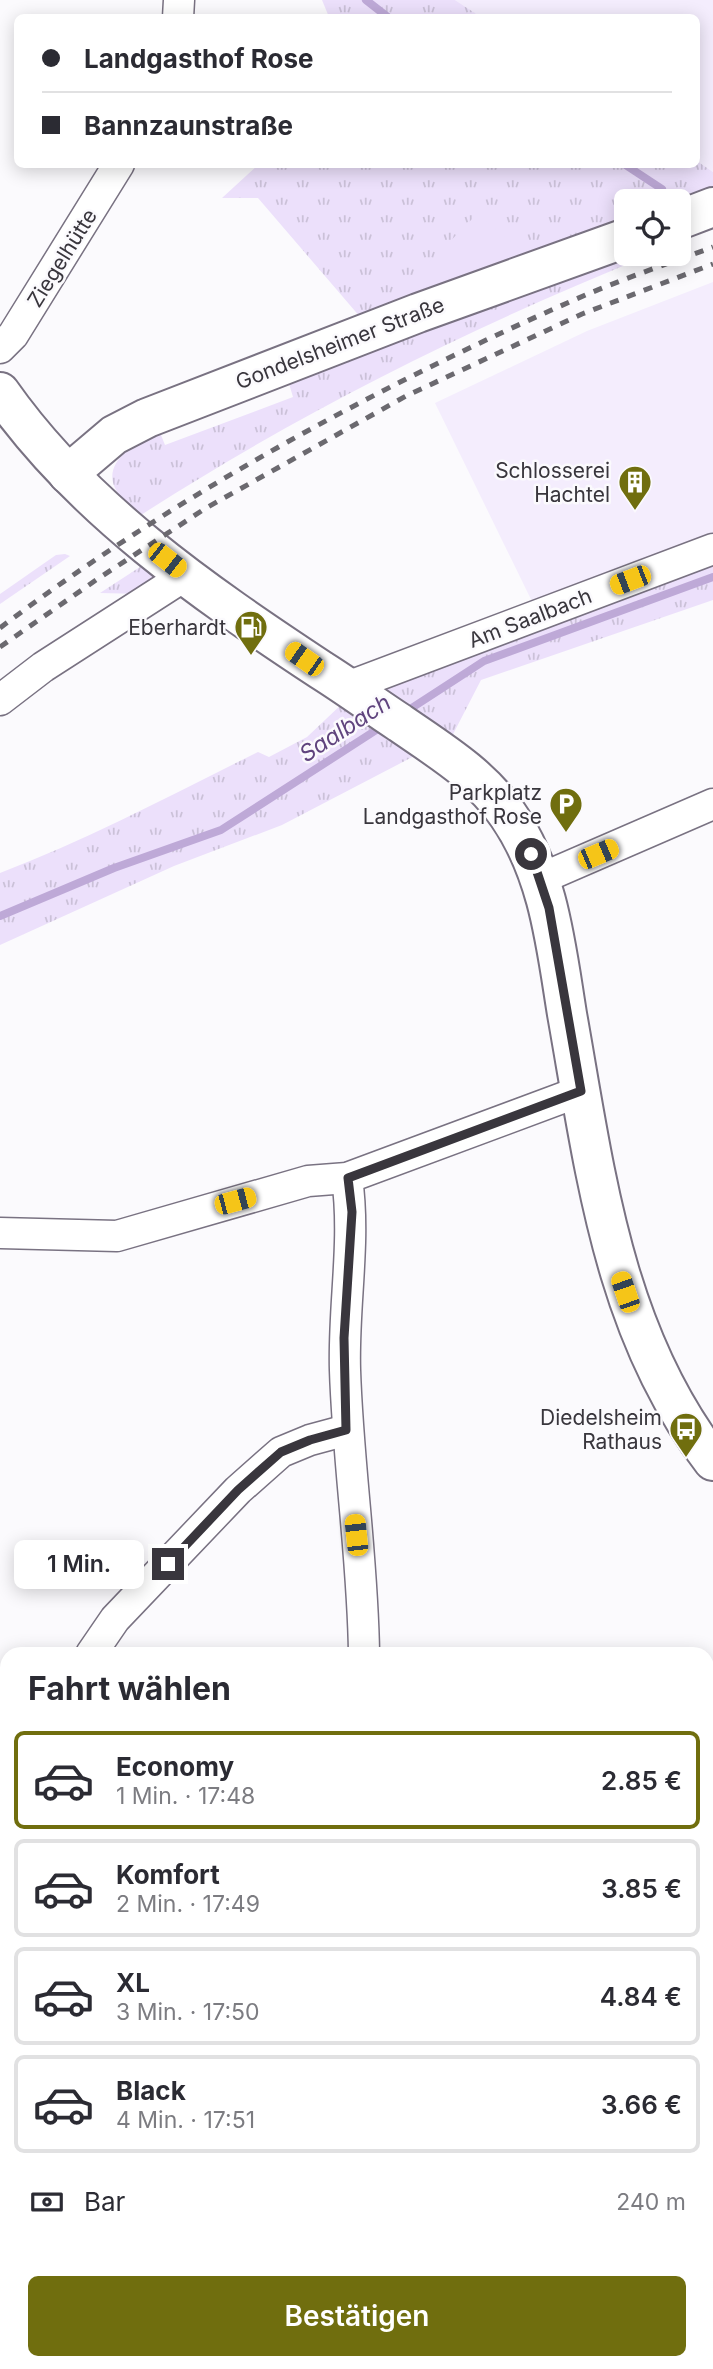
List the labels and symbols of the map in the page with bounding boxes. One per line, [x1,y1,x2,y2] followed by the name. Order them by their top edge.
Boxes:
[22,204,102,312] street label: Ziegelhütte
[232,292,448,394] street label: Gondelsheimer Straße
[495,458,610,507] place label: Schlosserei Hachtel
[616,463,654,512] building icon: Schlosserei Hachtel
[144,539,191,581] car
[607,563,654,597] car
[465,583,595,653] street label: Am Saalbach
[232,608,270,657] fuel station icon: Eberhardt
[128,615,226,640] place label: Eberhardt
[281,638,328,680] car
[294,688,396,768] water label: Saalbach
[363,780,542,829] place label: Parkplatz Landgasthof Rose
[547,785,585,834] parking icon: Parkplatz Landgasthof Rose
[575,836,622,872] car
[515,838,547,870] route start
[212,1185,259,1217] car
[609,1269,642,1315] car
[540,1405,662,1454] place label: Diedelsheim Rathaus
[667,1410,705,1459] bus stop icon: Diedelsheim Rathaus
[344,1513,369,1557] car
[14,1540,144,1588] callout: 1 Min.
[152,1548,184,1580] route end

